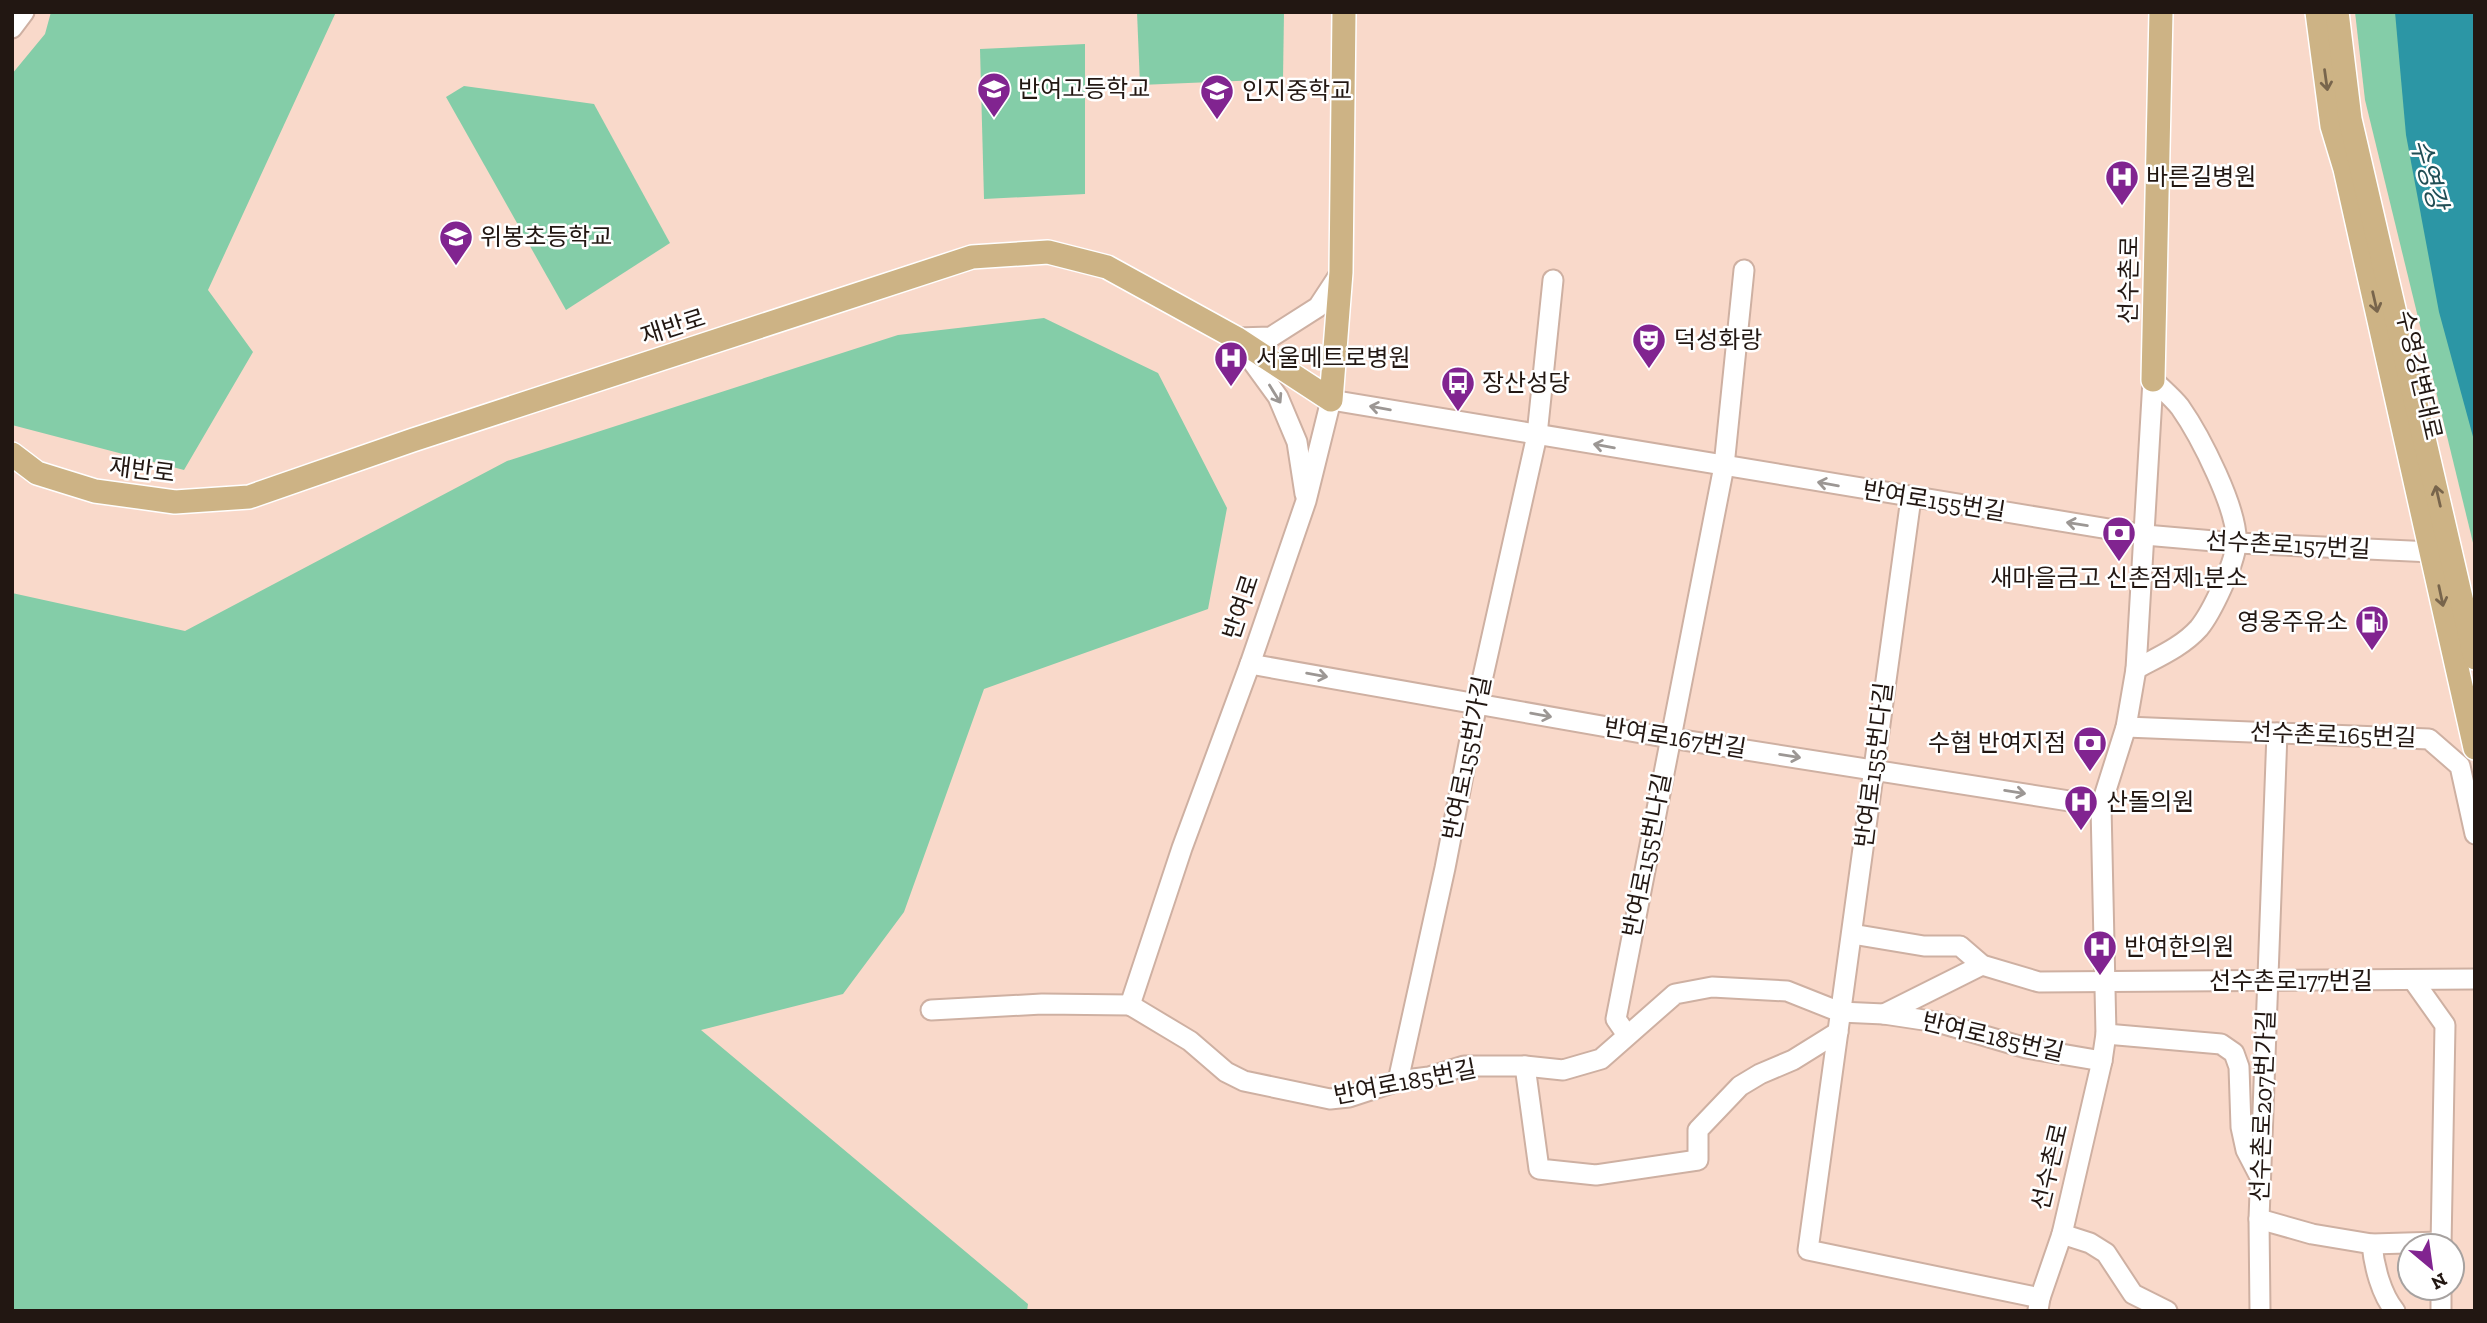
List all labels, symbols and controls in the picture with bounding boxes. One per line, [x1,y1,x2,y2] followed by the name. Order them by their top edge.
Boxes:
[2320,68,2333,91] one-way arrow
[975,70,1013,119] school or university icon: 반여고등학교
[1198,72,1236,121] school or university icon: 인지중학교
[1018,74,1150,103] place label: 반여고등학교
[1242,76,1352,105] place label: 인지중학교
[2404,135,2455,216] water label: 수영강
[2103,158,2141,207] hospital icon: 바른길병원
[2146,162,2256,191] place label: 바른길병원
[437,218,475,267] school or university icon: 위봉초등학교
[480,222,612,251] place label: 위봉초등학교
[2113,236,2144,324] street label: 선수촌로
[2369,290,2383,313] one-way arrow
[637,302,709,351] street label: 재반로
[2390,307,2449,443] street label: 수영강변대로
[1630,321,1668,370] theatre icon: 덕성화랑
[1674,325,1762,354] place label: 덕성화랑
[1212,339,1250,388] hospital icon: 서울메트로병원
[1256,343,1411,372] place label: 서울메트로병원
[1439,364,1477,413] bus stop icon: 장산성당
[1482,368,1570,397] place label: 장산성당
[1268,383,1282,403] one-way arrow
[1369,401,1392,414] one-way arrow
[1593,439,1616,452] one-way arrow
[107,451,177,488] street label: 재반로
[1861,475,2008,526] street label: 반여로155번길
[1817,477,1840,490] one-way arrow
[2431,485,2445,508] one-way arrow
[2100,514,2138,563] bank icon: 새마을금고 신촌점제1분소
[2066,517,2089,530] one-way arrow
[2205,526,2371,563] street label: 선수촌로157번길
[1990,563,2248,592] place label: 새마을금고 신촌점제1분소
[1216,571,1265,643] street label: 반여로
[2435,584,2448,606] one-way arrow
[2353,603,2391,652] fuel station icon: 영웅주유소
[2238,607,2348,636] place label: 영웅주유소
[1305,669,1328,682] one-way arrow
[1436,674,1497,842] street label: 반여로155번가길
[1849,681,1898,849] street label: 반여로155번다길
[1529,709,1552,722] one-way arrow
[1602,712,1748,763] street label: 반여로167번길
[2249,717,2417,752] street label: 선수촌로165번길
[2071,724,2109,773] bank icon: 수협 반여지점
[1928,728,2066,757] place label: 수협 반여지점
[1778,750,1801,763] one-way arrow
[1616,771,1677,939] street label: 반여로155번나길
[2062,783,2100,832] hospital icon: 산돌의원
[2003,786,2025,799] one-way arrow
[2106,787,2194,816] place label: 산돌의원
[2081,928,2119,977] hospital icon: 반여한의원
[2124,932,2234,961] place label: 반여한의원
[2209,966,2373,995] street label: 선수촌로177번길
[1919,1006,2067,1067] street label: 반여로185번길
[2245,1010,2280,1202] street label: 선수촌로207번가길
[1331,1053,1479,1110] street label: 반여로185번길
[2025,1121,2074,1213] street label: 선수촌로
[2396,1232,2466,1302] north arrow
[2427,1268,2451,1295] text: N

